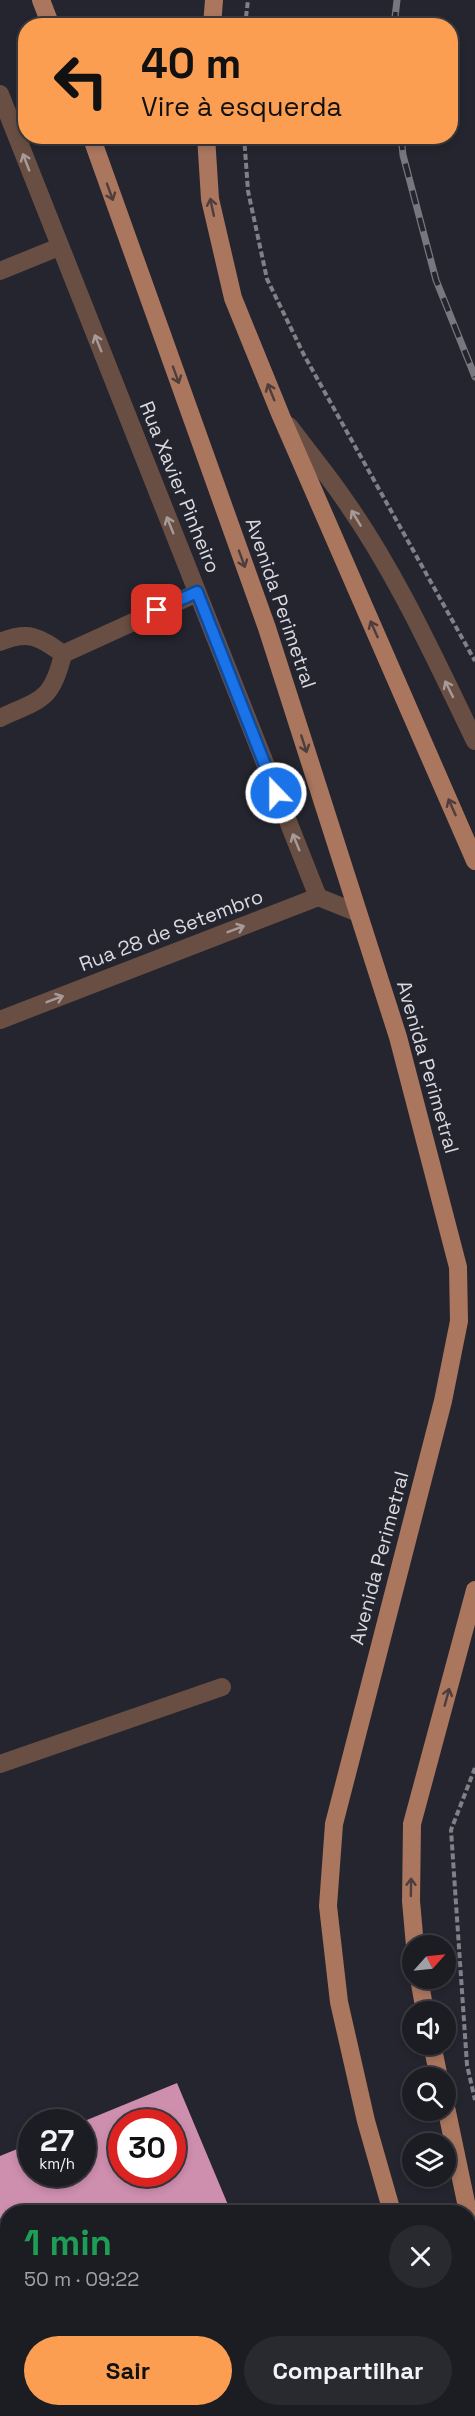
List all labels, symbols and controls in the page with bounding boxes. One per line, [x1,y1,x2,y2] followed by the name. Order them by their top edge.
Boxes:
[141,37,241,90] text: 40 m
[42,42,120,120] icon: left
[141,89,342,124] text: Vire à esquerda
[20,153,31,172] one-way arrow
[106,182,117,200] one-way arrow
[206,198,217,217] one-way arrow
[92,335,103,353] one-way arrow
[172,365,183,384] one-way arrow
[265,383,276,402] one-way arrow
[134,397,226,577] street label: Rua Xavier Pinheiro
[349,510,361,527] one-way arrow
[240,514,322,692] street label: Avenida Perimetral
[164,516,175,534] one-way arrow
[238,549,249,567] one-way arrow
[131,584,182,635] pin
[140,593,173,626] icon: arrive
[368,620,379,638] one-way arrow
[443,680,455,698] one-way arrow
[299,734,310,753] one-way arrow
[244,761,308,825] position arrow
[445,799,457,817] one-way arrow
[290,834,301,852] one-way arrow
[75,883,267,977] street label: Rua 28 de Setembro
[226,922,245,933] one-way arrow
[391,978,465,1156] street label: Avenida Perimetral
[45,993,63,1004] one-way arrow
[343,1468,415,1648] street label: Avenida Perimetral
[441,1688,453,1707] one-way arrow
[405,1878,417,1898] one-way arrow
[402,1935,456,1989] north arrow
[402,1935,456,2187] map controls
[402,2001,456,2055] button: sound
[402,2067,456,2121] button: search
[108,2109,186,2187] speed limit sign: 30
[40,2121,74,2160] text: 27
[402,2133,456,2187] button: layers
[39,2154,75,2173] text: km/h
[24,2220,112,2266] text: 1 min
[389,2225,452,2288] button: close
[24,2266,139,2292] text: 50 m · 09:22
[24,2336,232,2405] button: Sair
[244,2336,452,2405] button: Compartilhar

